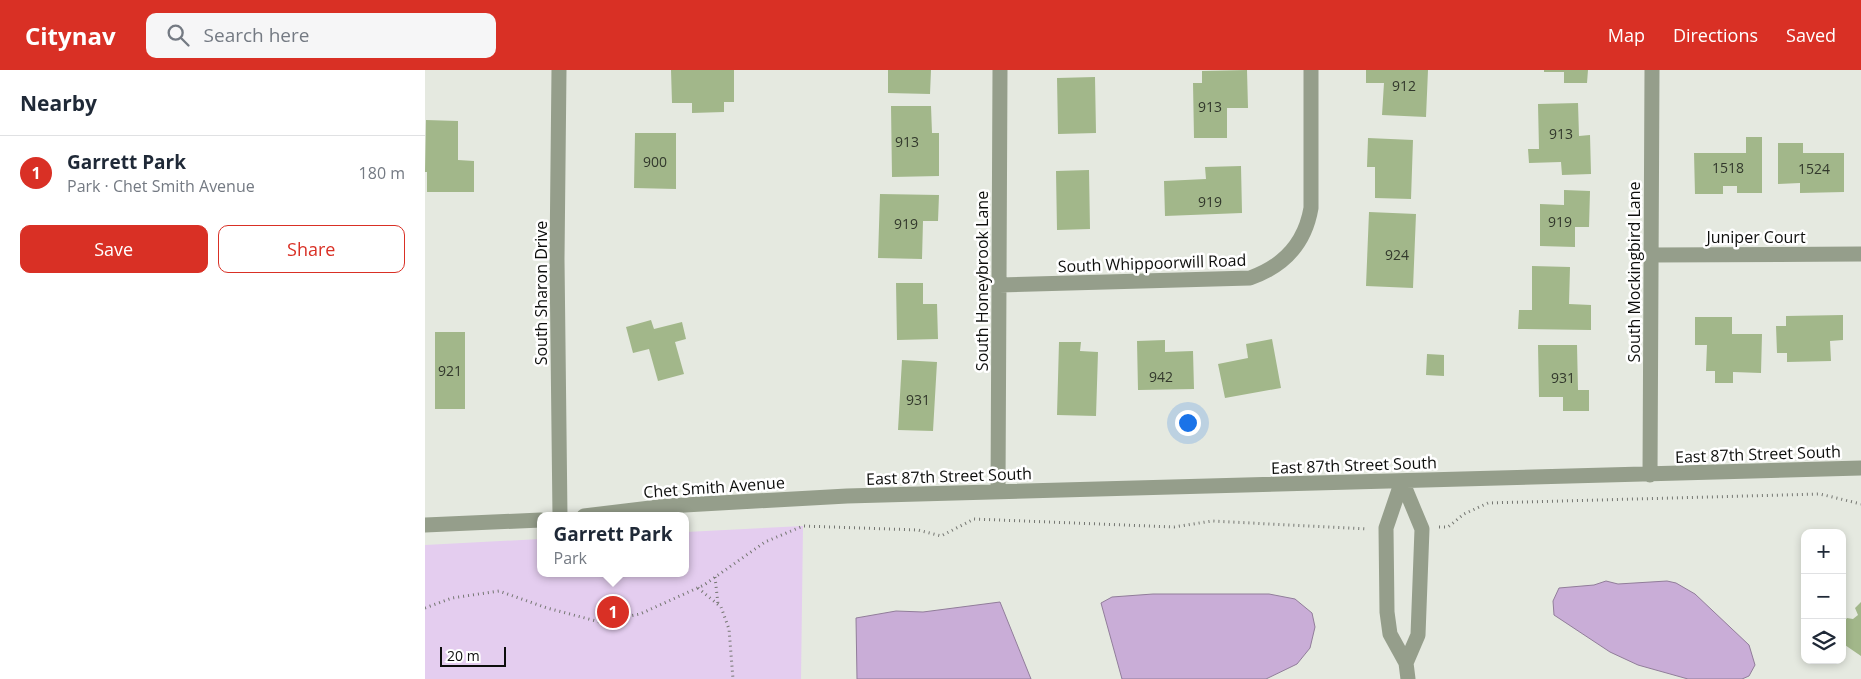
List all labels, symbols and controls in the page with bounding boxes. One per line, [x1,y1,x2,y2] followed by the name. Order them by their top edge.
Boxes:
[146,13,496,58] search box
[25,19,116,52] text: Citynav
[164,21,192,49] icon: search
[204,22,309,48] text: Search here
[1608,23,1645,47] text: Map
[1673,23,1758,47] text: Directions
[1786,23,1836,47] text: Saved
[1392,76,1416,95] house number: 912
[20,89,97,117] text: Nearby
[1198,97,1222,116] house number: 913
[1549,124,1573,143] house number: 913
[895,132,919,151] house number: 913
[67,149,186,175] text: Garrett Park
[643,152,667,171] house number: 900
[1712,158,1744,177] house number: 1518
[1798,159,1830,178] house number: 1524
[31,162,41,184] text: 1
[359,162,405,184] text: 180 m
[67,175,255,197] text: Park · Chet Smith Avenue
[1623,182,1645,362] street label: South Mockingbird Lane
[971,191,993,371] street label: South Honeybrook Lane
[1198,192,1222,211] house number: 919
[1548,212,1572,231] house number: 919
[894,214,918,233] house number: 919
[530,221,552,365] street label: South Sharon Drive
[20,225,208,273] button: Save
[218,225,405,273] button: Share
[1704,226,1806,248] street label: Juniper Court
[1385,245,1409,264] house number: 924
[1057,249,1247,277] street label: South Whippoorwill Road
[438,361,462,380] house number: 921
[1149,367,1173,386] house number: 942
[1551,368,1575,387] house number: 931
[906,390,930,409] house number: 931
[1175,410,1201,436] your location
[1675,440,1841,468] street label: East 87th Street South
[1271,451,1437,479] street label: East 87th Street South
[866,462,1032,490] street label: East 87th Street South
[643,471,785,503] street label: Chet Smith Avenue
[537,512,689,577] popup
[554,521,672,547] text: Garrett Park
[1801,529,1846,664] map controls
[1801,529,1846,574] button: +
[554,547,587,569] text: Park
[1801,574,1846,619] button: −
[597,593,629,631] pin: 1
[1801,619,1846,664] button: layers
[440,644,506,667] scale bar
[447,646,480,665] text: 20 m

